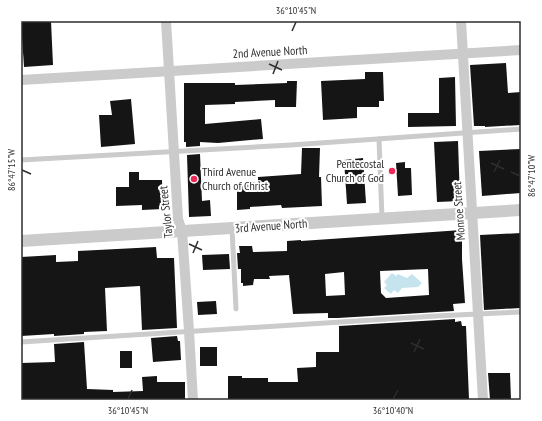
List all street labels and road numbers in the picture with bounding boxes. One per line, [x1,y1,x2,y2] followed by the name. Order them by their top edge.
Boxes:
[232,42,308,61] street label: 2nd Avenue North
[449,180,468,241] street label: Monroe Street
[155,185,176,239] street label: Taylor Street
[234,215,308,236] street label: 3rd Avenue North

